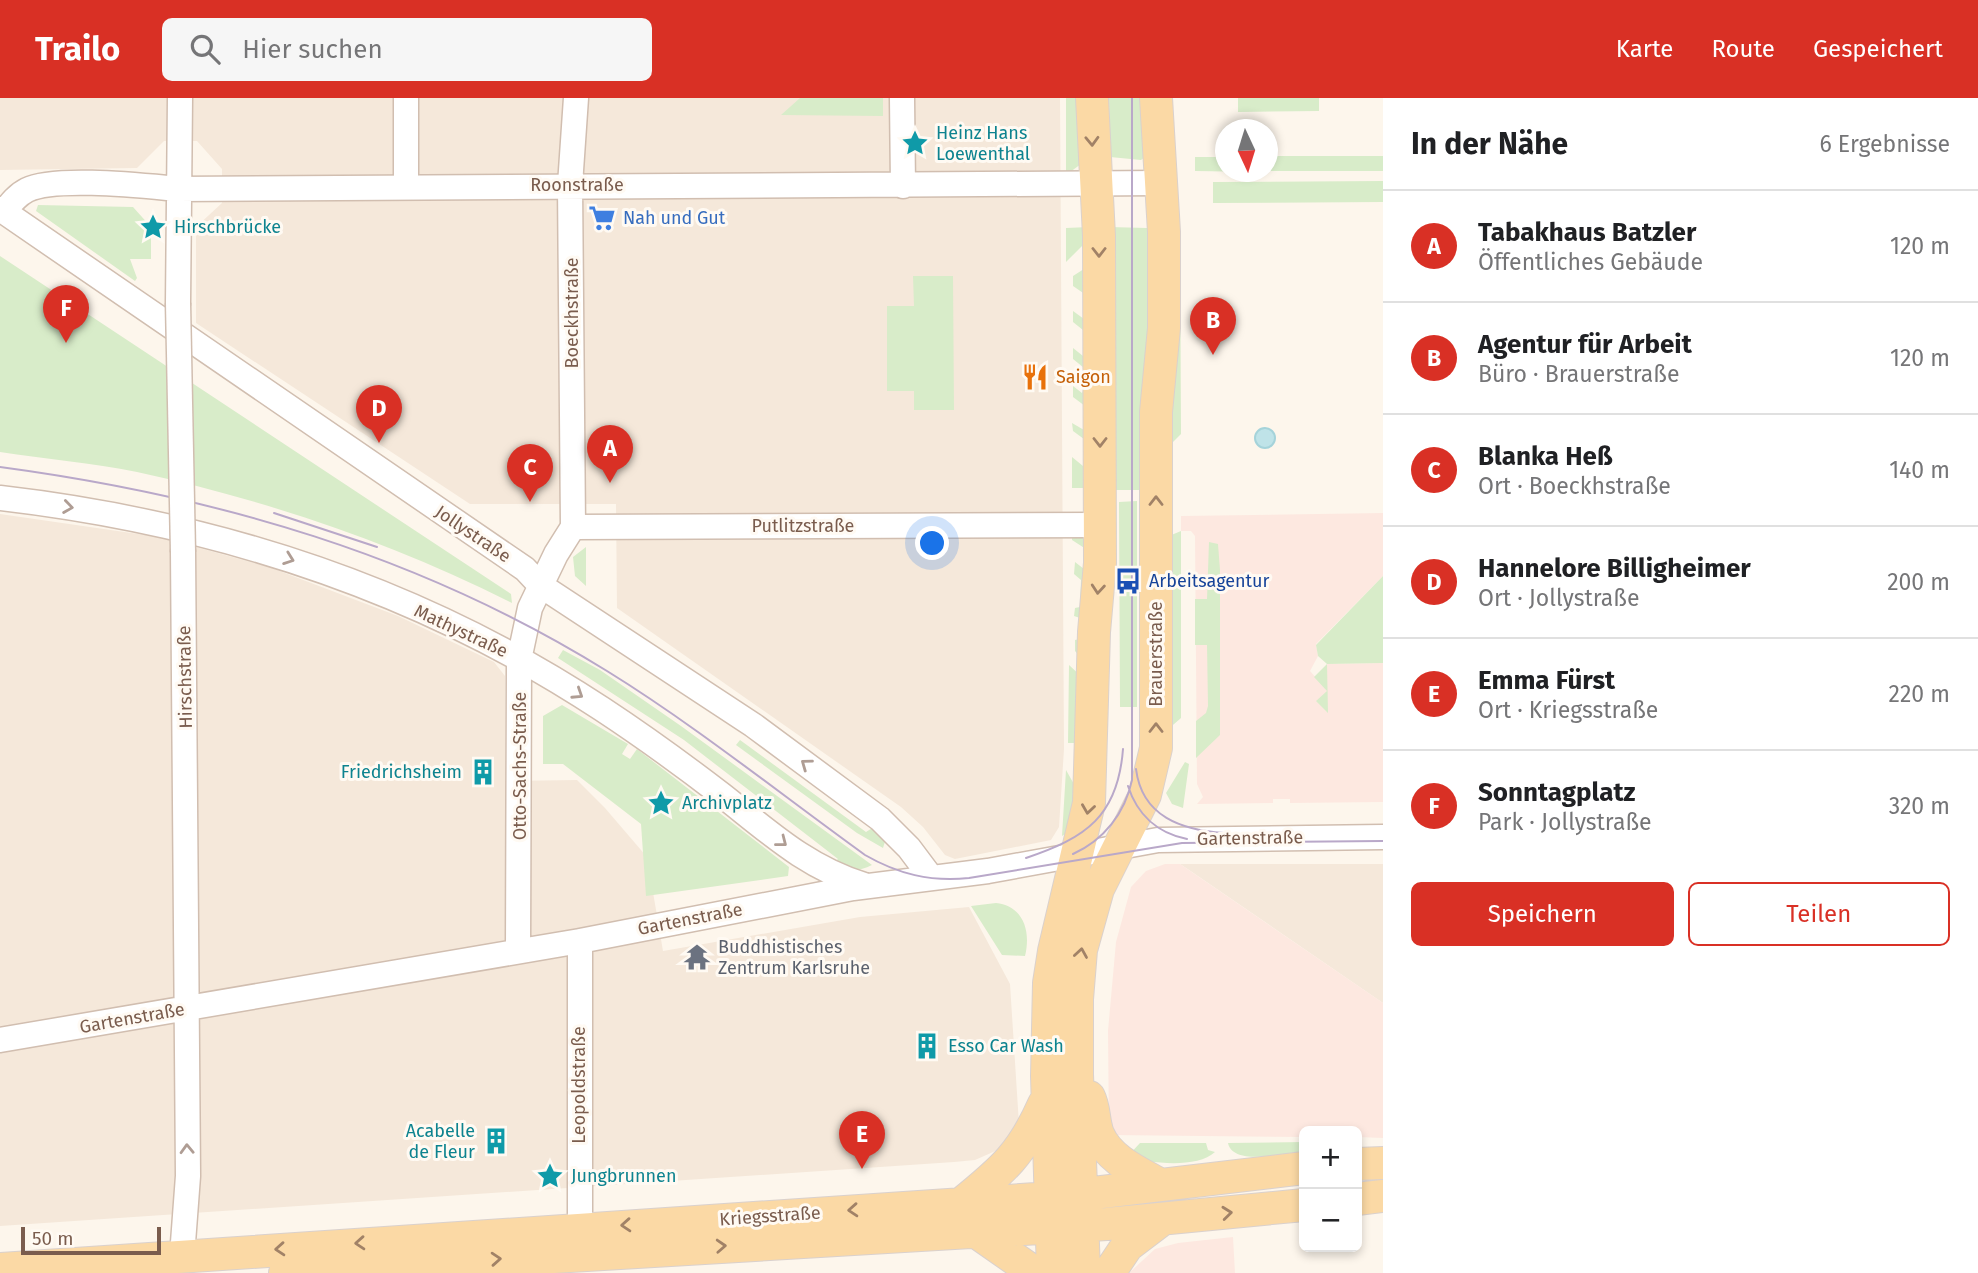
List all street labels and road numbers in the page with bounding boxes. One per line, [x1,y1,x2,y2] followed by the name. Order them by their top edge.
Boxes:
[530,174,624,196] street label: Roonstraße
[561,257,583,369] street label: Boeckhstraße
[431,501,515,567] street label: Jollystraße
[752,515,854,537] street label: Putlitzstraße
[411,600,511,662] street label: Mathystraße
[1145,601,1167,707] street label: Brauerstraße
[173,625,197,729] street label: Hirschstraße
[509,692,531,840] street label: Otto-Sachs-Straße
[1197,826,1303,850] street label: Gartenstraße
[636,898,744,940] street label: Gartenstraße
[78,998,186,1038] street label: Gartenstraße
[568,1026,590,1144] street label: Leopoldstraße
[719,1201,821,1231] street label: Kriegsstraße

